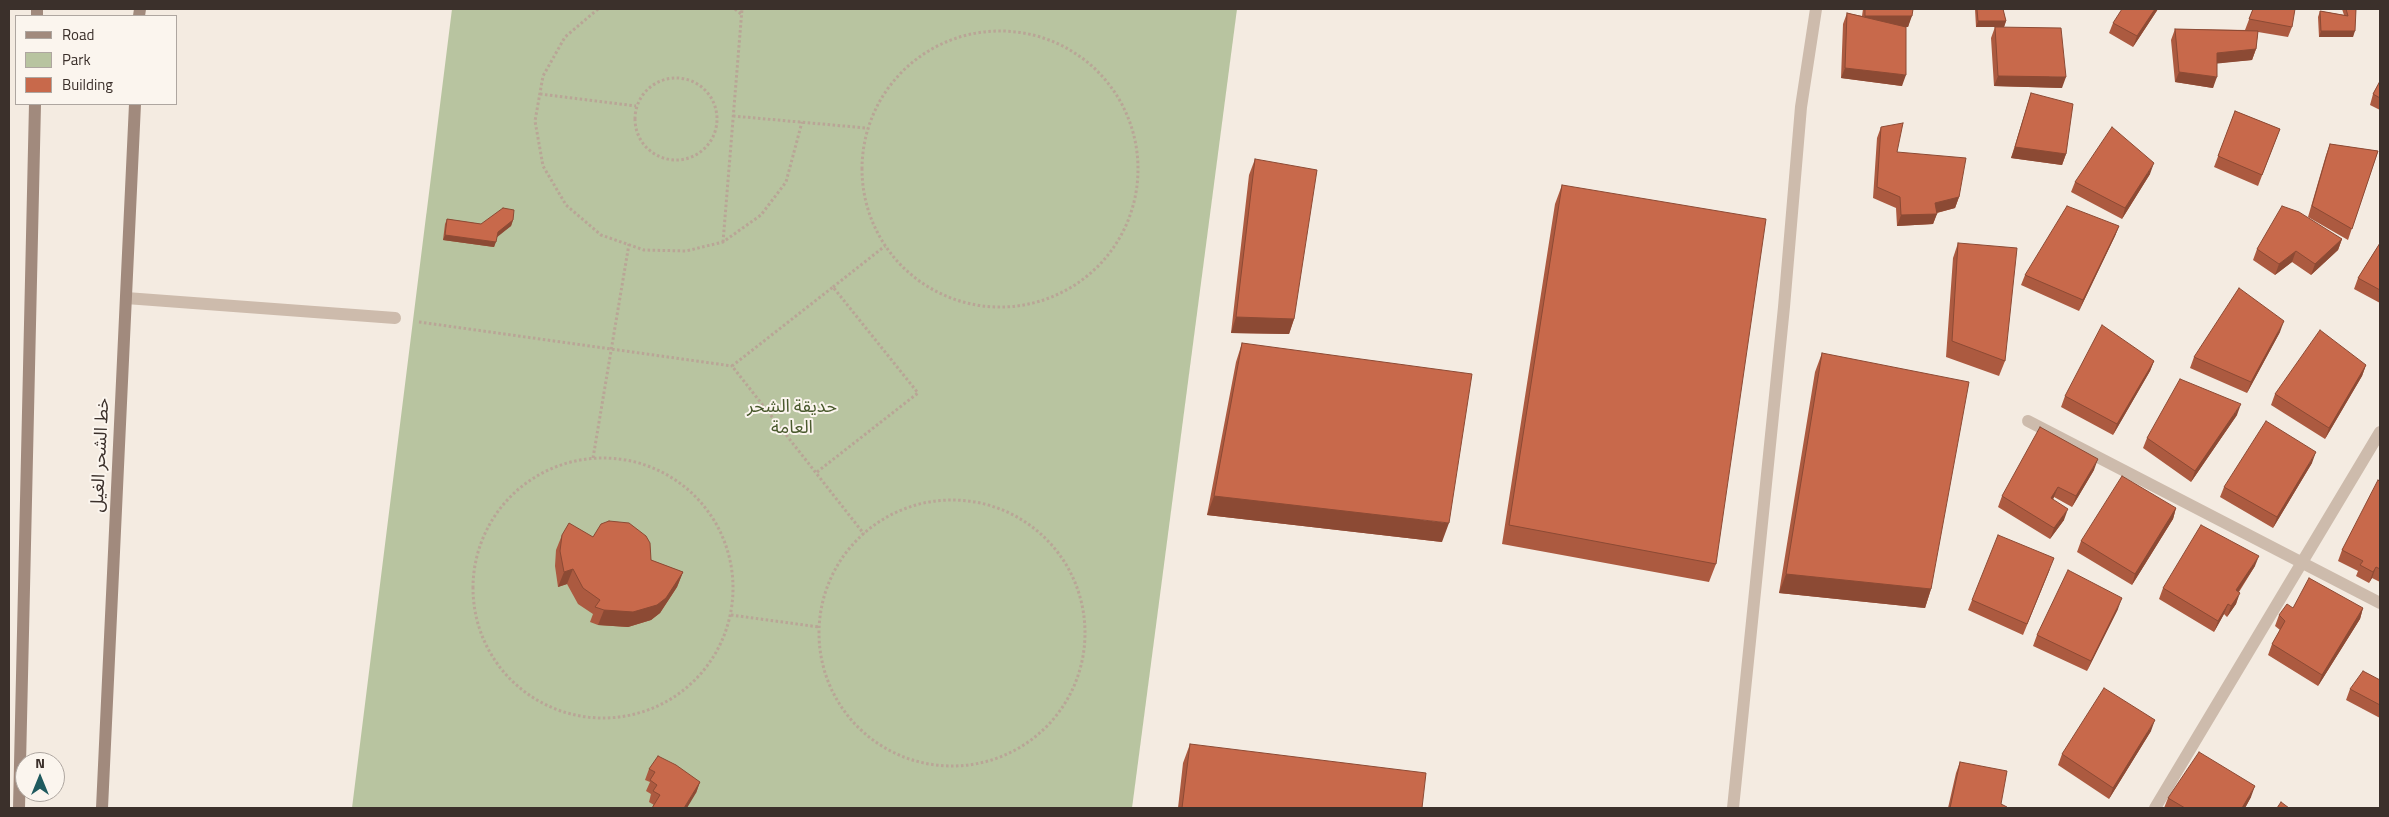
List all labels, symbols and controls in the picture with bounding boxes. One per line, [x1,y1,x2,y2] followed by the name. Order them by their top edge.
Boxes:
[15,15,178,105] legend
[62,23,94,46] text: Road
[62,48,91,71] text: Park
[62,73,113,96] text: Building
[87,397,115,513] street label: خط الشحر الغيل
[747,397,837,439] park label: حديقة الشحر العامة
[15,752,65,802] north arrow
[35,752,45,773] text: N

